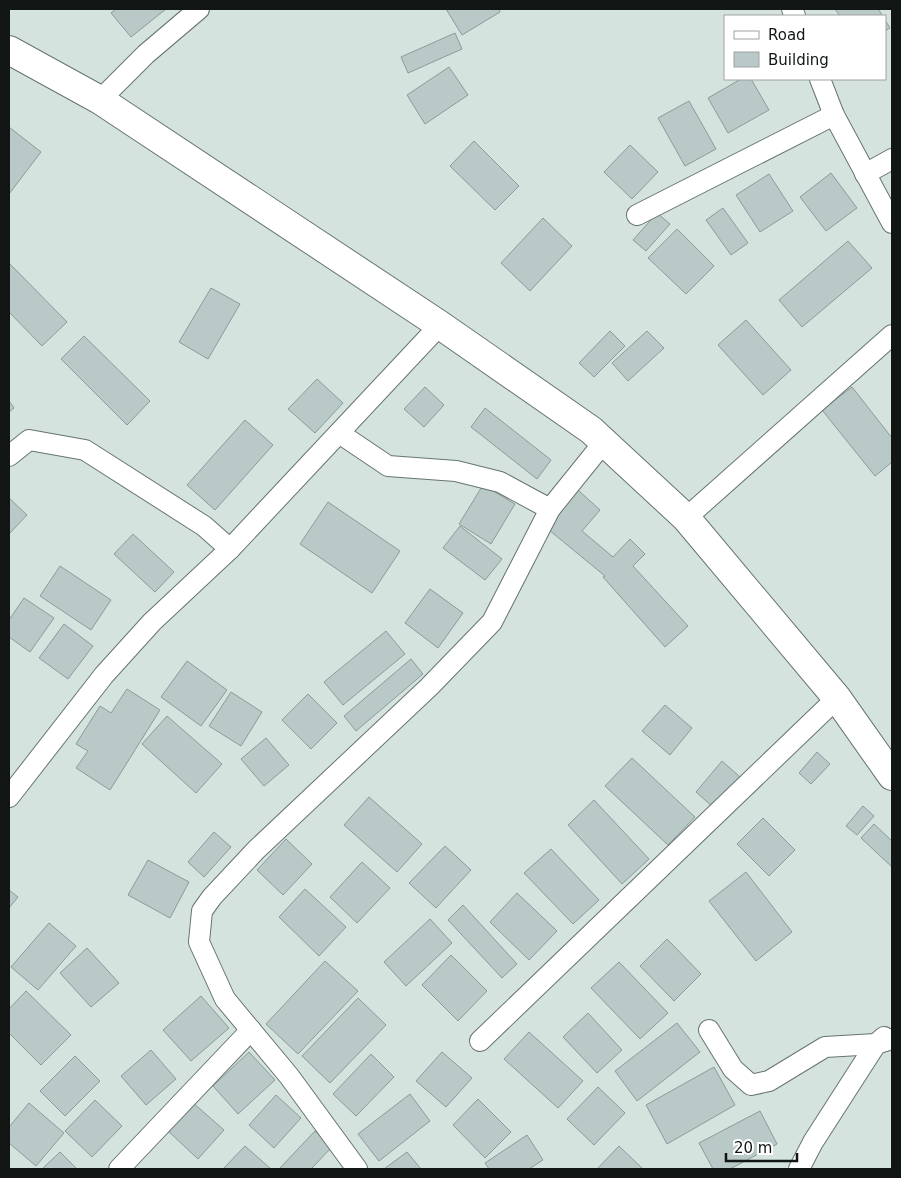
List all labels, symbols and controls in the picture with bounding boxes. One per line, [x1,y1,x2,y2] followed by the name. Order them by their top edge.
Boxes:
[724,15,886,80] legend
[768,26,806,44] text: Road
[768,51,829,69] text: Building
[726,1130,797,1162] scale bar
[734,1139,772,1157] text: 20 m

